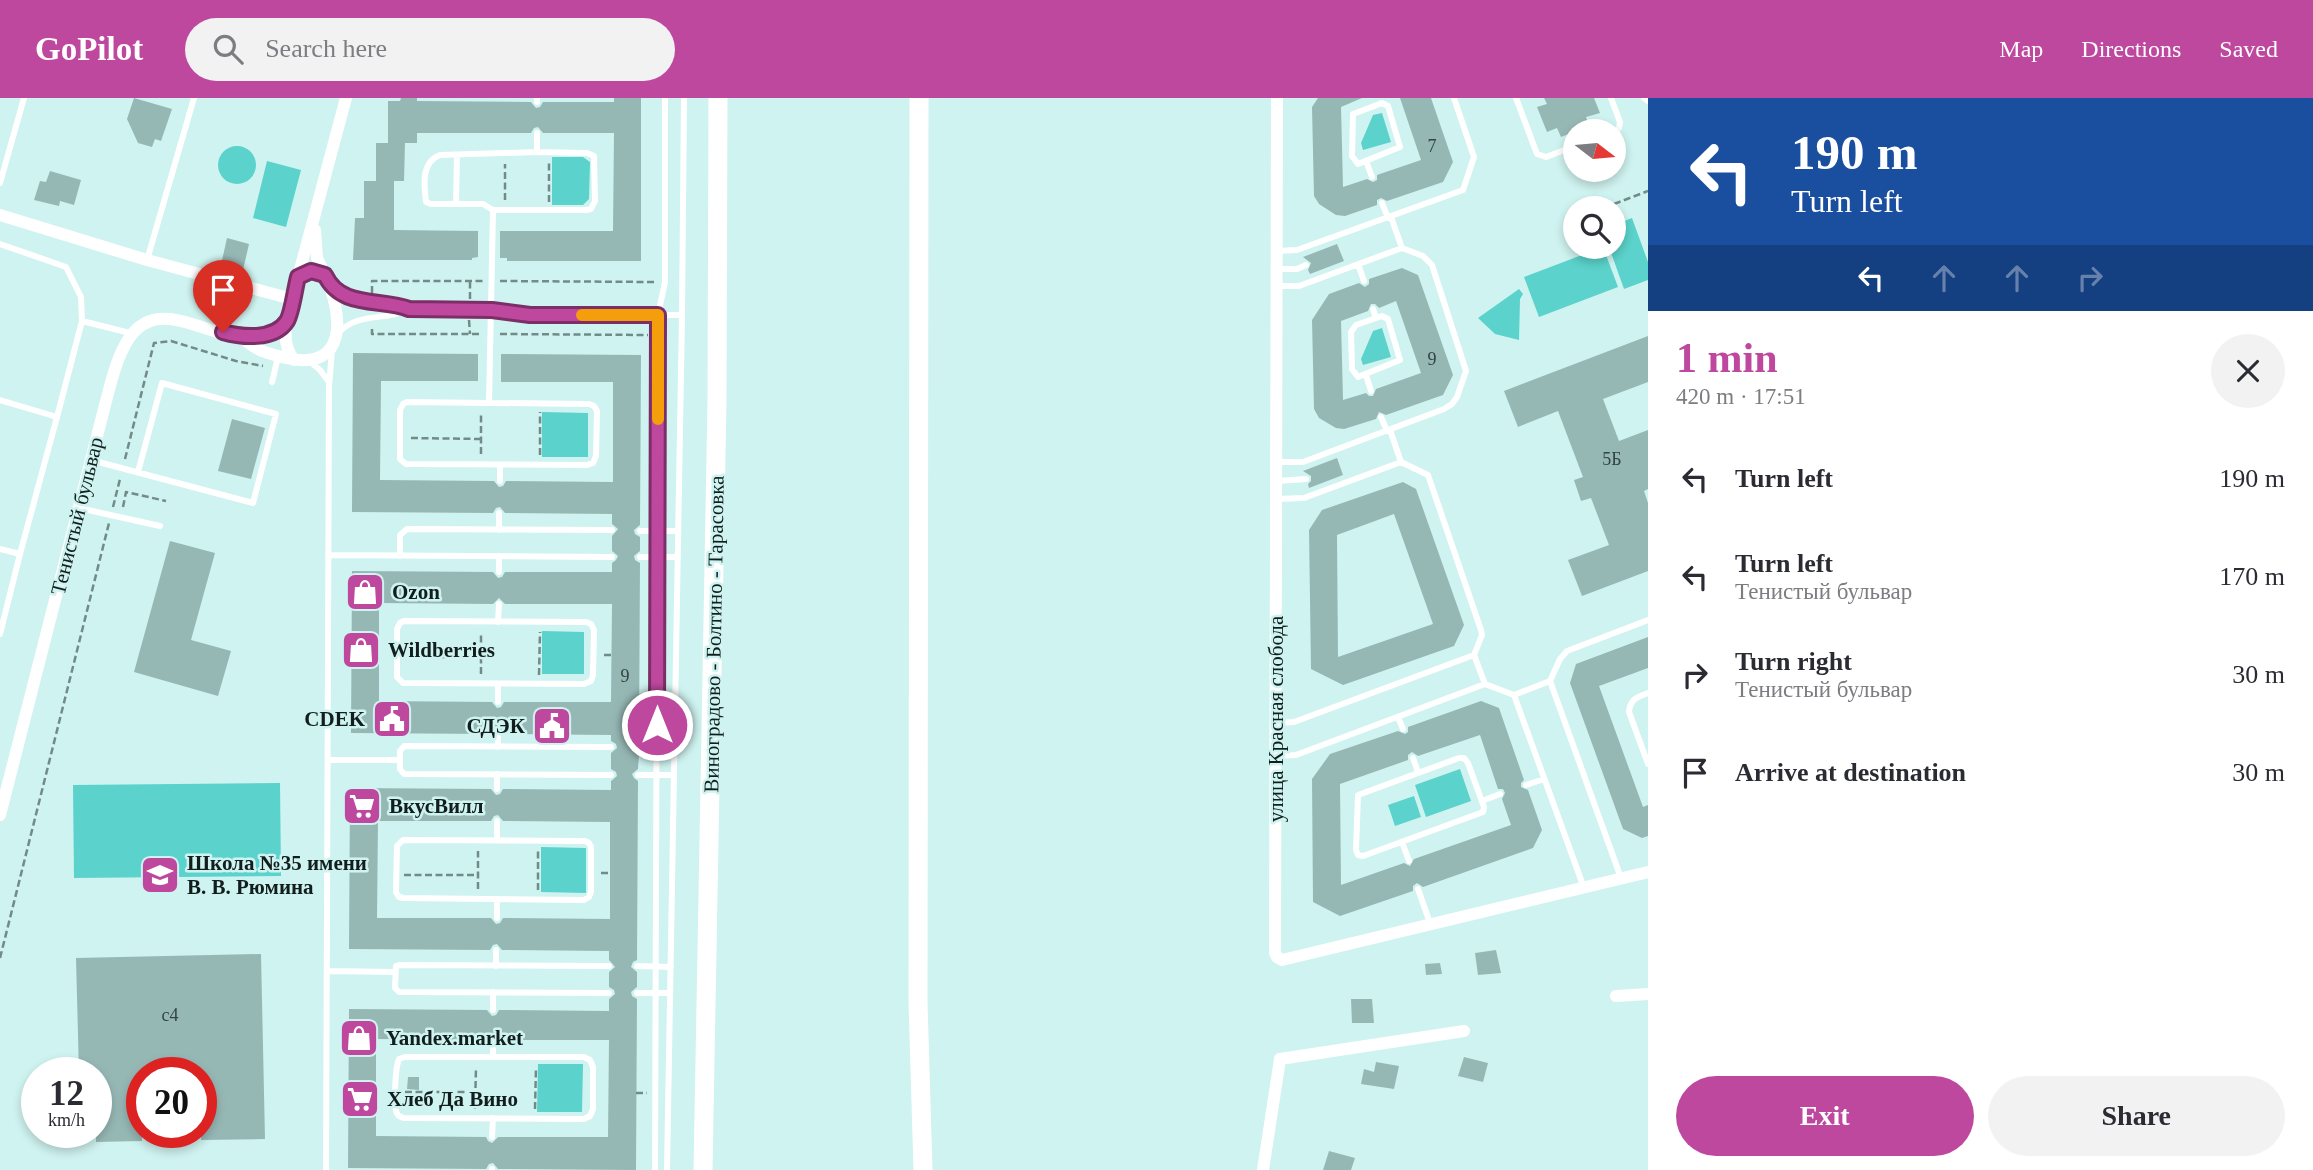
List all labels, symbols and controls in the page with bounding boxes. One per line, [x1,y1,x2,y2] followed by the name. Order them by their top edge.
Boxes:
[185,18,675,81] search box
[209,30,247,68] icon: search
[35,31,143,67] text: GoPilot
[265,34,387,63] text: Search here
[1999,36,2043,62] text: Map
[2081,36,2181,62] text: Directions
[2219,36,2278,62] text: Saved
[1563,119,1626,182] north arrow
[1563,119,1626,259] map controls
[1791,125,1918,180] text: 190 m
[1676,126,1767,217] icon: left
[1428,136,1437,156] house number: 7
[1791,183,1903,219] text: Turn left
[1563,196,1626,259] button: search
[1852,259,1890,297] icon: left
[1925,259,1963,297] icon: ahead
[1998,259,2036,297] icon: ahead
[2071,259,2109,297] icon: right
[193,260,253,332] pin
[204,271,242,309] icon: arrive
[2211,334,2285,408] button: close
[1676,335,1778,381] text: 1 min
[1428,349,1437,369] house number: 9
[1676,384,1806,409] text: 420 m · 17:51
[46,435,108,597] street label: Тенистый бульвар
[1602,449,1622,469] house number: 5Б
[1676,460,1714,498] icon: left
[1735,464,1833,493] text: Turn left
[2219,464,2285,493] text: 190 m
[699,475,729,793] street label: Виноградово - Болтино - Тарасовка
[1735,549,1833,578] text: Turn left
[1676,558,1714,596] icon: left
[2219,562,2285,591] text: 170 m
[344,571,386,613] shop icon: Ozon
[1735,579,1912,604] text: Тенистый бульвар
[392,580,440,604] place label: Ozon
[1264,615,1288,822] street label: улица Красная слобода
[340,629,382,671] shop icon: Wildberries
[388,638,495,662] place label: Wildberries
[1735,647,1852,676] text: Turn right
[1676,656,1714,694] icon: right
[2232,660,2285,689] text: 30 m
[621,666,630,686] house number: 9
[1735,677,1912,702] text: Тенистый бульвар
[620,688,694,762] position arrow
[371,698,413,740] public building icon: CDEK
[531,705,573,747] public building icon: СДЭК
[304,707,366,731] place label: CDEK
[466,714,526,738] place label: СДЭК
[1676,754,1714,792] icon: arrive
[1735,758,1966,787] text: Arrive at destination
[2232,758,2285,787] text: 30 m
[341,785,383,827] supermarket icon: ВкусВилл
[389,794,484,818] place label: ВкусВилл
[187,851,367,899] place label: Школа №35 имени В. В. Рюмина
[139,854,181,896] school or university icon: Школа №35 имени В. В. Рюмина
[162,1005,179,1025] house number: с4
[338,1017,380,1059] shop icon: Yandex.market
[386,1026,523,1050] place label: Yandex.market
[126,1057,217,1148] speed limit sign: 20
[49,1074,84,1113] text: 12
[1676,1076,1974,1156] button: Exit
[1988,1076,2285,1156] button: Share
[339,1078,381,1120] supermarket icon: Хлеб Да Вино
[387,1087,518,1111] place label: Хлеб Да Вино
[48,1110,85,1130] text: km/h

